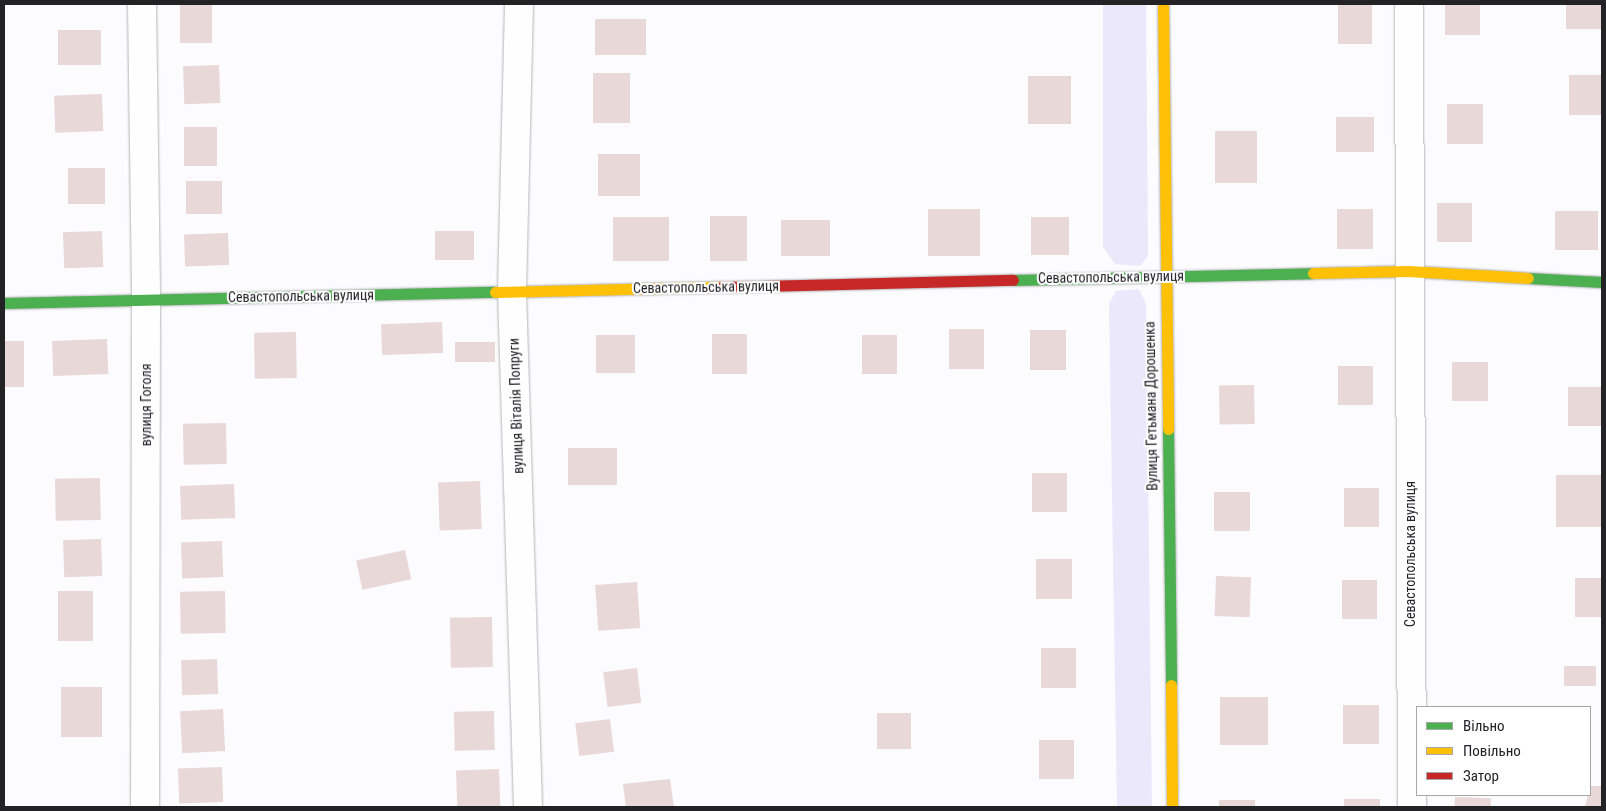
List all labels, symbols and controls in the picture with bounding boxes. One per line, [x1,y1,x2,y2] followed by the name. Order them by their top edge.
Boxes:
[1038,267,1184,287] street label: Севастопольська вулиця
[633,277,779,297] street label: Севастопольська вулиця
[228,286,374,306] street label: Севастопольська вулиця
[1141,321,1161,491] street label: Вулиця Гетьмана Дорошенка
[505,338,527,474] street label: вулиця Віталія Попруги
[138,364,154,446] street label: вулиця Гоголя
[1402,481,1418,627] street label: Севастопольська вулиця
[1416,706,1591,796] legend
[1463,717,1505,735] text: Вільно
[1463,742,1521,760] text: Повільно
[1463,767,1499,785] text: Затор

